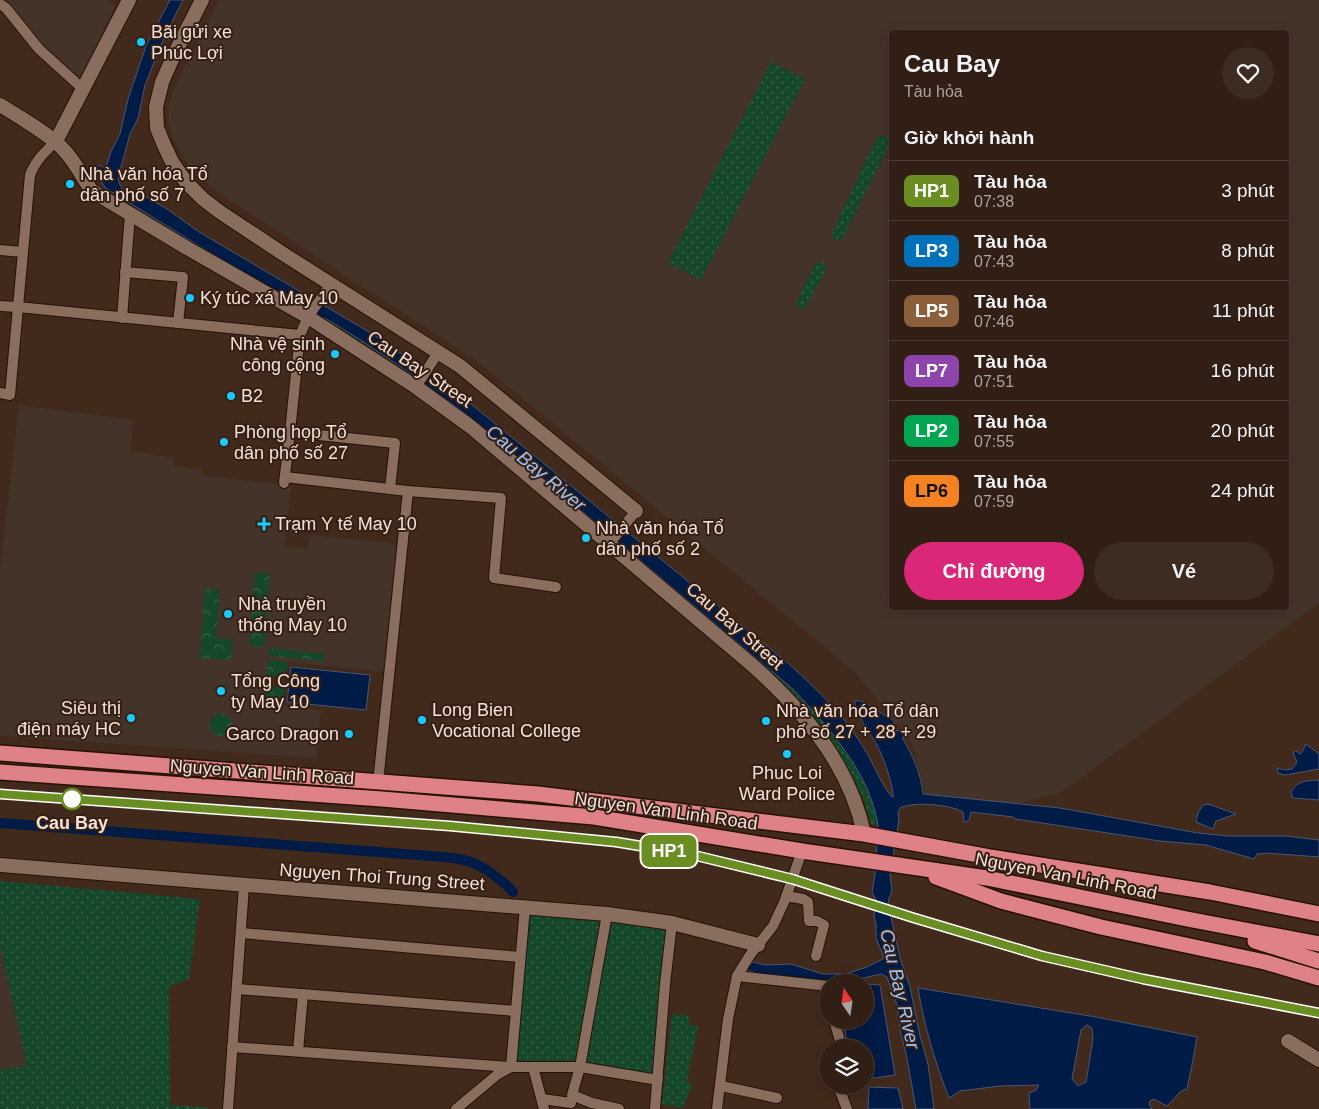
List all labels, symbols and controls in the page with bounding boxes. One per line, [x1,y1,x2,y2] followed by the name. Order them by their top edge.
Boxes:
[151,22,232,63] place label: Bãi gửi xe Phúc Lợi
[135,36,147,48] marker: Bãi gửi xe Phúc Lợi
[1222,47,1274,99] button: heart
[904,50,1000,77] text: Cau Bay
[904,83,963,100] text: Tàu hỏa
[904,127,1034,148] text: Giờ khởi hành
[80,164,208,205] place label: Nhà văn hóa Tổ dân phố số 7
[974,171,1047,192] text: Tàu hỏa
[64,178,76,190] marker: Nhà văn hóa Tổ dân phố số 7
[1221,180,1274,201] text: 3 phút
[914,181,949,201] text: HP1
[974,193,1014,210] text: 07:38
[974,231,1047,252] text: Tàu hỏa
[1221,240,1274,261] text: 8 phút
[915,241,948,261] text: LP3
[974,253,1014,270] text: 07:43
[200,288,338,308] place label: Ký túc xá May 10
[974,291,1047,312] text: Tàu hỏa
[184,292,196,304] marker: Ký túc xá May 10
[1212,300,1274,321] text: 11 phút
[915,301,948,321] text: LP5
[974,313,1014,330] text: 07:46
[364,327,476,411] street label: Cau Bay Street
[230,334,325,375] place label: Nhà vệ sinh công cộng
[329,348,341,360] marker: Nhà vệ sinh công cộng
[974,351,1047,372] text: Tàu hỏa
[1211,360,1274,381] text: 16 phút
[915,361,948,381] text: LP7
[974,373,1014,390] text: 07:51
[241,386,263,406] place label: B2
[225,390,237,402] marker: B2
[974,411,1047,432] text: Tàu hỏa
[1211,420,1274,441] text: 20 phút
[482,421,590,516] water label: Cau Bay River
[915,421,948,441] text: LP2
[234,422,348,463] place label: Phòng họp Tổ dân phố số 27
[974,433,1014,450] text: 07:55
[218,436,230,448] marker: Phòng họp Tổ dân phố số 27
[974,471,1047,492] text: Tàu hỏa
[1211,480,1274,501] text: 24 phút
[915,481,948,501] text: LP6
[974,493,1014,510] text: 07:59
[275,514,417,534] place label: Trạm Y tế May 10
[257,517,271,531] marker: Trạm Y tế May 10
[596,518,724,559] place label: Nhà văn hóa Tổ dân phố số 2
[580,532,592,544] marker: Nhà văn hóa Tổ dân phố số 2
[904,542,1084,600] button: Chỉ đường
[1094,542,1274,600] button: Vé
[682,578,788,674] street label: Cau Bay Street
[238,594,347,635] place label: Nhà truyền thống May 10
[222,608,234,620] marker: Nhà truyền thống May 10
[231,671,320,712] place label: Tổng Công ty May 10
[215,685,227,697] marker: Tổng Công ty May 10
[17,698,121,739] place label: Siêu thị điện máy HC
[432,700,581,741] place label: Long Bien Vocational College
[776,701,939,742] place label: Nhà văn hóa Tổ dân phố số 27 + 28 + 29
[125,712,137,724] marker: Siêu thị điện máy HC
[416,714,428,726] marker: Long Bien Vocational College
[760,715,772,727] marker: Nhà văn hóa Tổ dân phố số 27 + 28 + 29
[226,724,339,744] place label: Garco Dragon
[343,728,355,740] marker: Garco Dragon
[781,748,793,760] marker: Phuc Loi Ward Police
[169,756,355,788] street label: Nguyen Van Linh Road
[739,763,835,804] place label: Phuc Loi Ward Police
[61,788,83,810] marker: Cau Bay
[573,788,759,834] street label: Nguyen Van Linh Road
[36,813,108,833] place label: Cau Bay
[640,835,698,867] line badge: HP1
[651,841,687,861] text: HP1
[973,849,1159,903] street label: Nguyen Van Linh Road
[279,860,485,894] street label: Nguyen Thoi Trung Street
[876,927,924,1052] water label: Cau Bay River
[819,974,874,1029] north arrow
[819,974,874,1094] map controls
[819,1039,874,1094] button: layers

